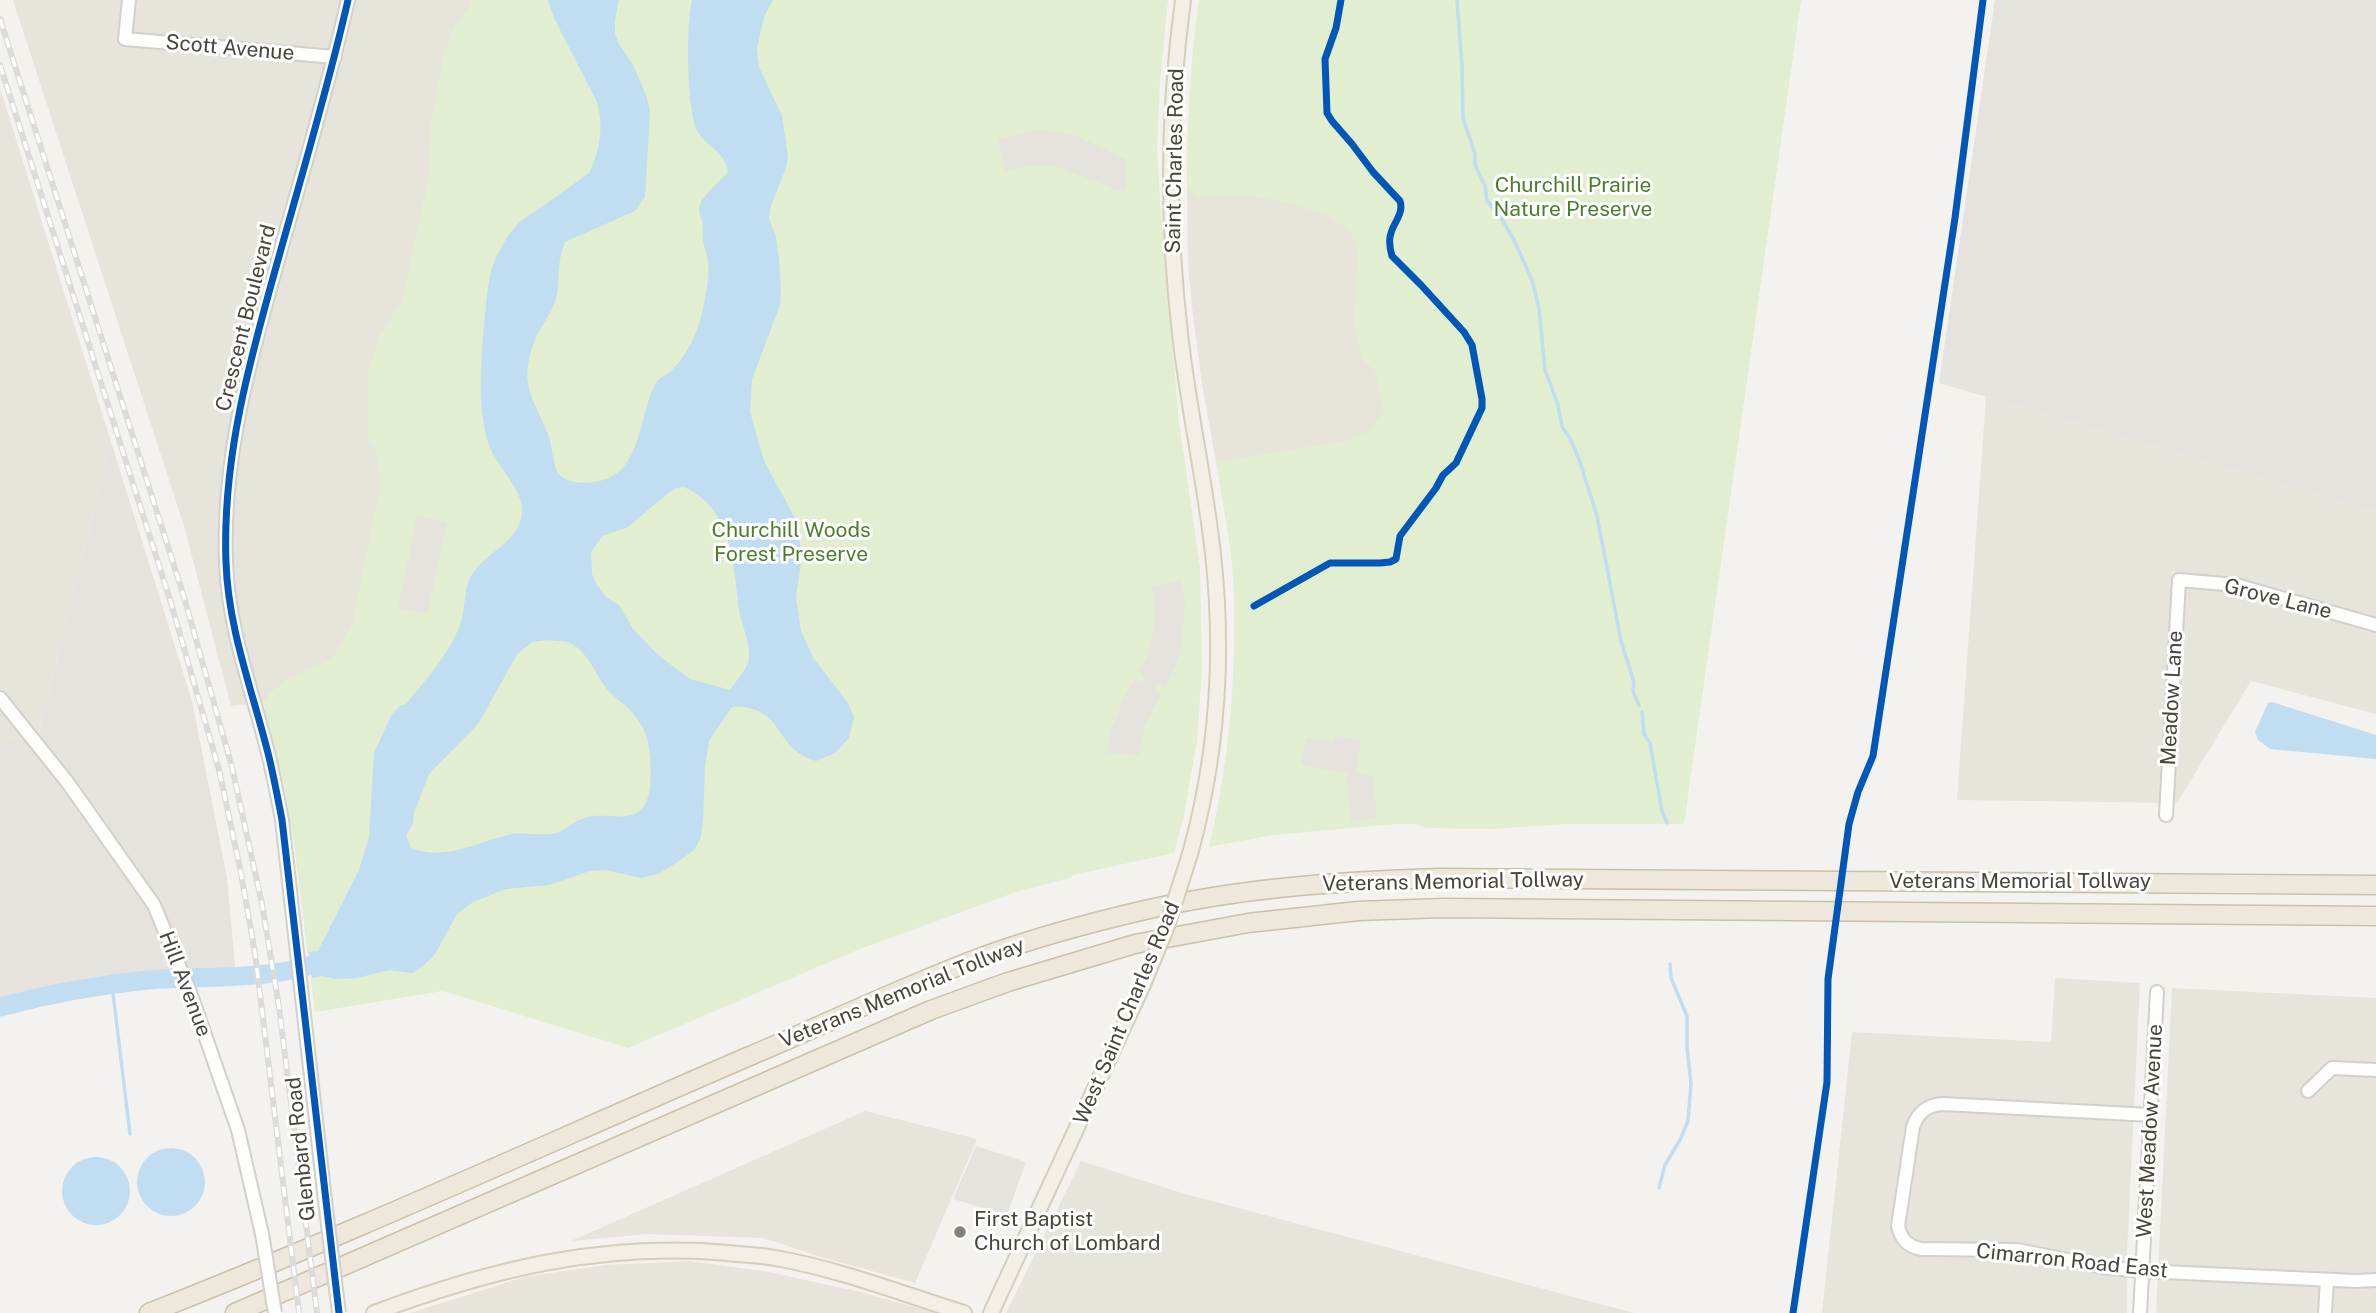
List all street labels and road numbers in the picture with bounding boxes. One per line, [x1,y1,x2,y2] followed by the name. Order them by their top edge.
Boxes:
[164,30,296,66] street label: Scott Avenue
[1161,68,1189,254] street label: Saint Charles Road
[211,222,281,414] street label: Crescent Boulevard
[2222,573,2334,625] street label: Grove Lane
[2156,630,2188,766] street label: Meadow Lane
[1322,867,1584,897] street label: Veterans Memorial Tollway
[1889,869,2151,895] street label: Veterans Memorial Tollway
[1069,898,1185,1128] street label: West Saint Charles Road
[153,928,217,1040] street label: Hill Avenue
[776,932,1028,1054] street label: Veterans Memorial Tollway
[2132,1023,2168,1239] street label: West Meadow Avenue
[281,1076,321,1222] street label: Glenbard Road
[1975,1238,2169,1284] street label: Cimarron Road East

